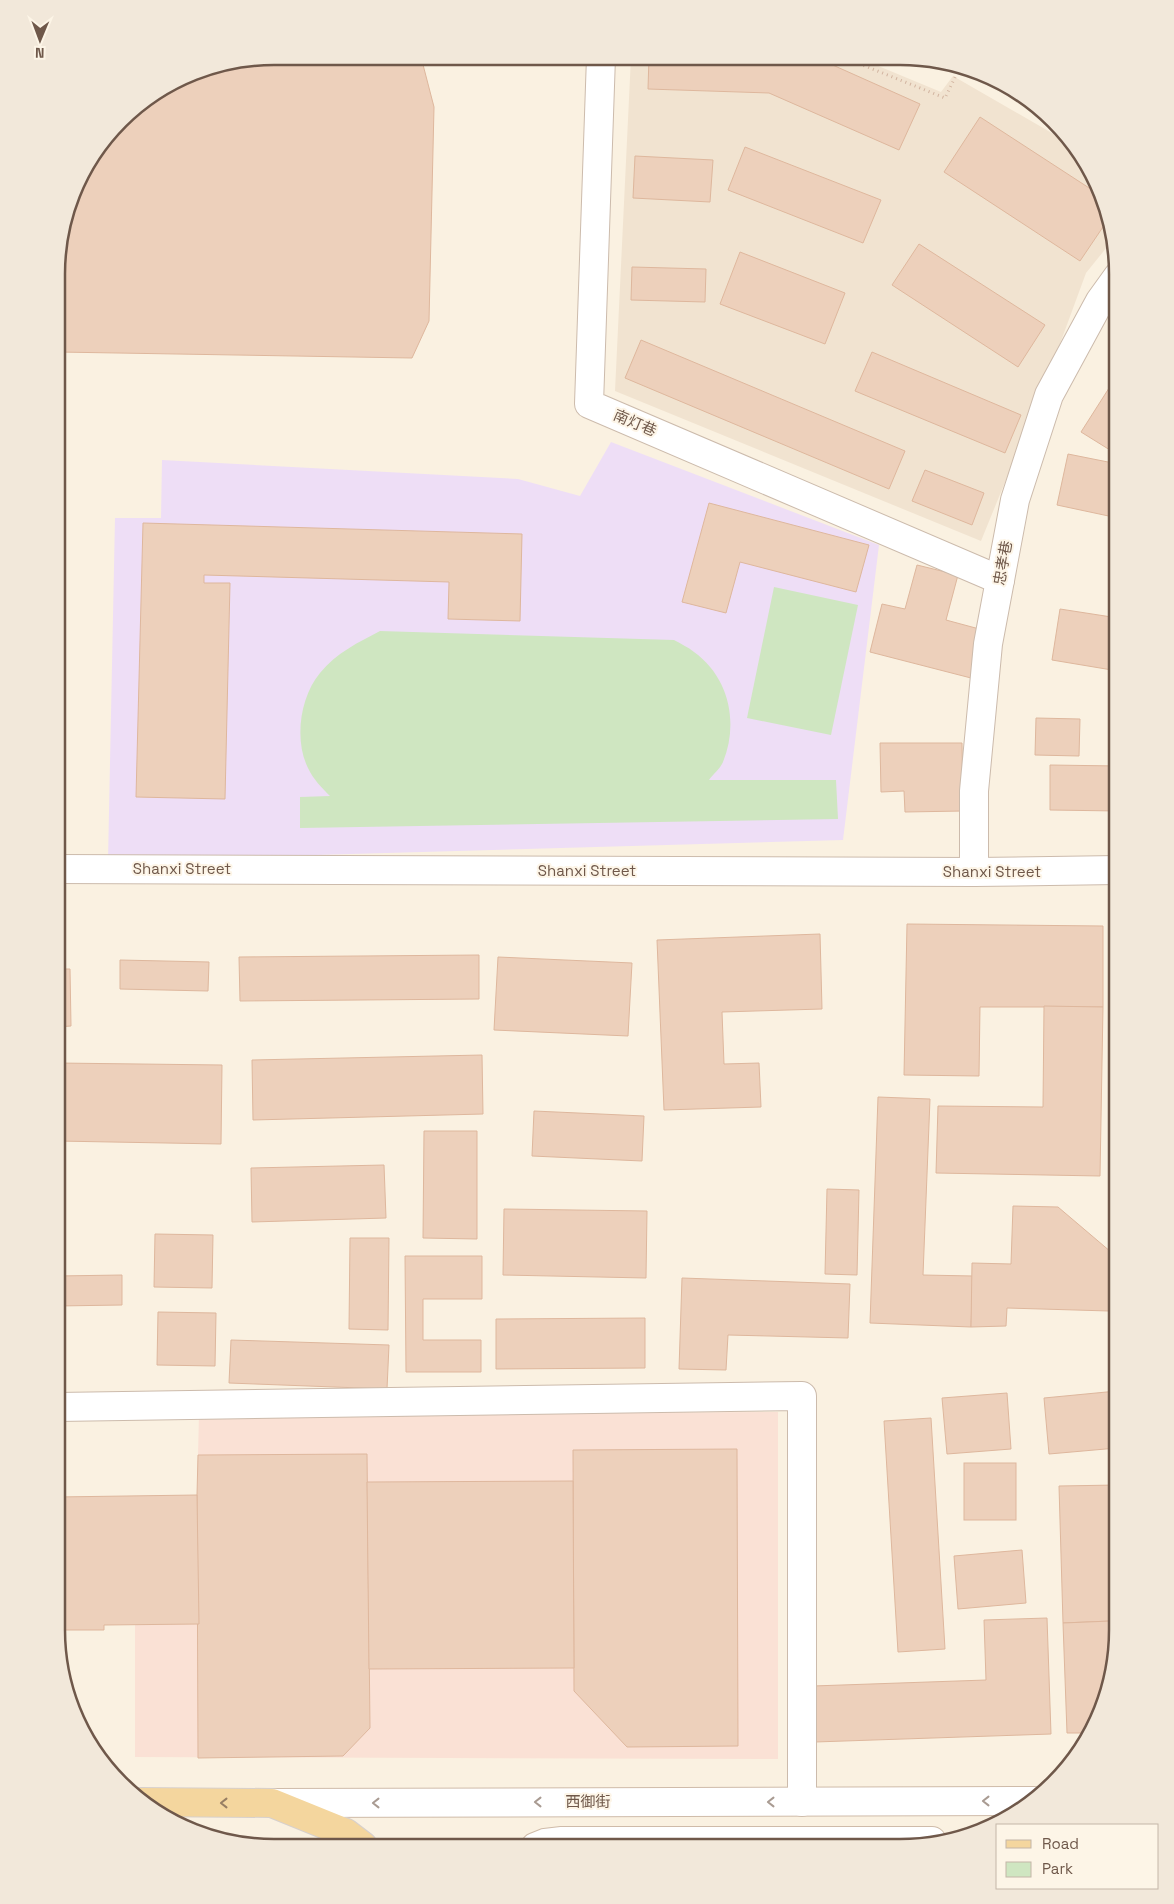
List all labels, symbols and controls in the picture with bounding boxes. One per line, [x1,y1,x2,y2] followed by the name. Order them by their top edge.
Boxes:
[15,15,65,65] north arrow
[35,44,45,62] text: N
[611,405,660,440] street label: 南灯巷
[989,539,1016,587] street label: 忠孝巷
[133,859,231,878] street label: Shanxi Street
[538,861,636,880] street label: Shanxi Street
[943,862,1041,881] street label: Shanxi Street
[565,1792,611,1811] street label: 西御街
[981,1796,989,1806] one-way arrow
[534,1797,542,1807] one-way arrow
[766,1797,774,1807] one-way arrow
[219,1798,227,1808] one-way arrow
[371,1798,379,1808] one-way arrow
[996,1824,1159,1889] legend
[1042,1834,1079,1853] text: Road
[1042,1859,1073,1878] text: Park

